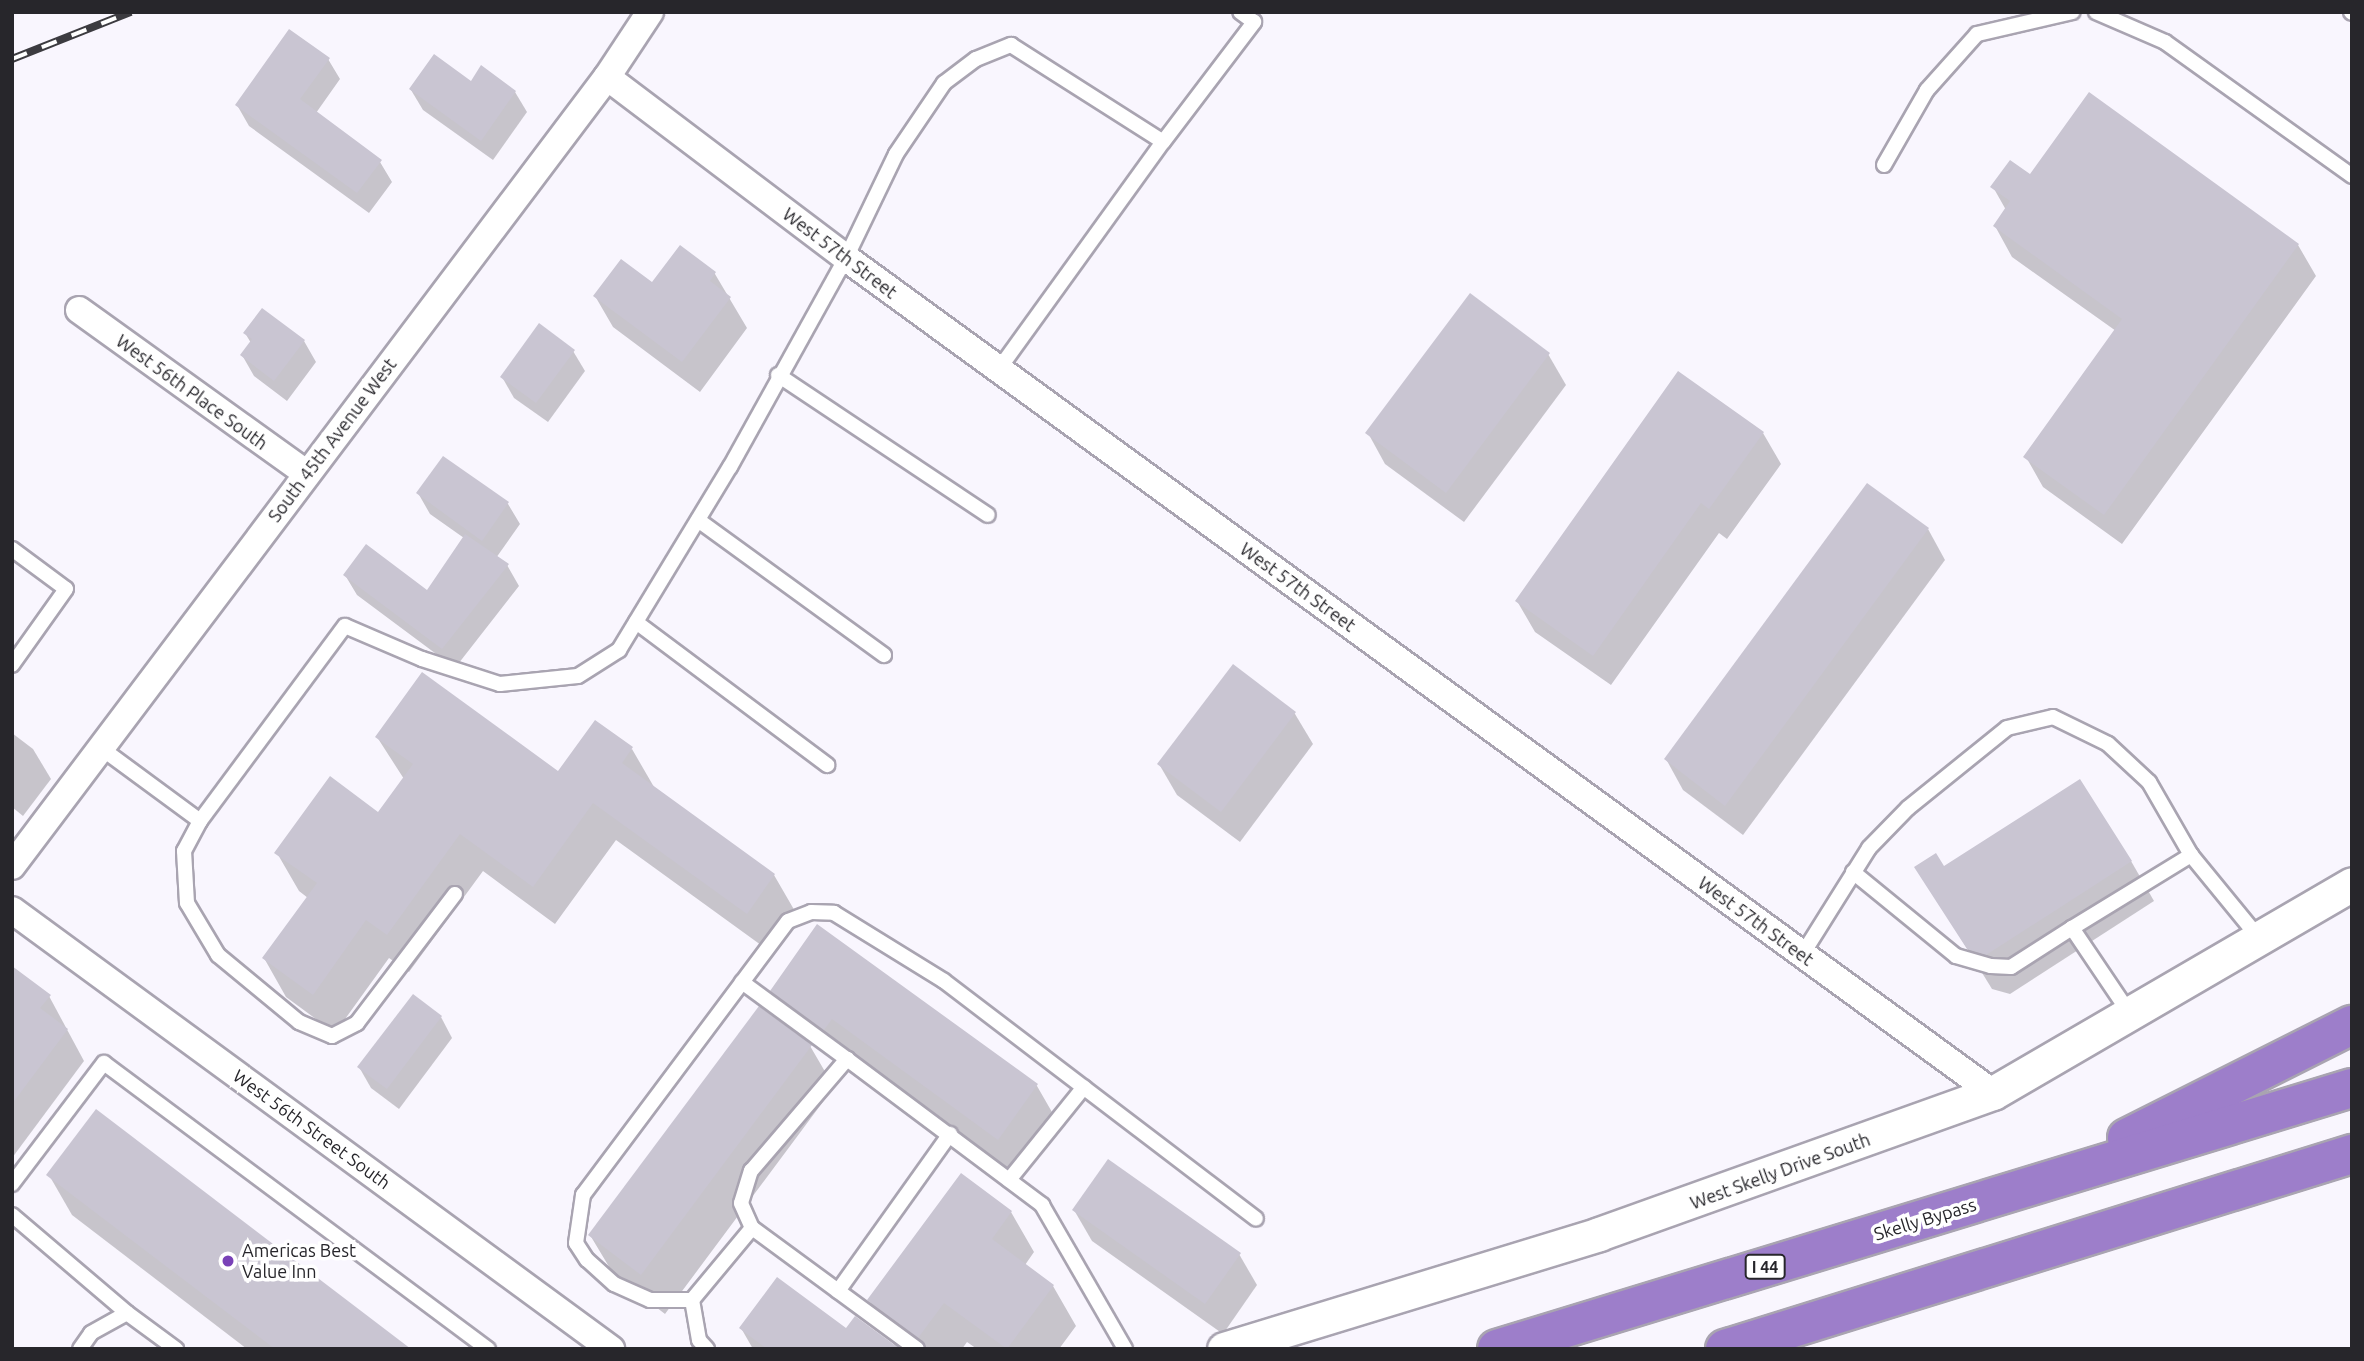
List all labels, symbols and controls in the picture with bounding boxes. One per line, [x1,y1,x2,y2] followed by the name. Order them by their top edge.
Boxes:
[779,203,901,303] street label: West 57th Street
[112,330,272,454] street label: West 56th Place South
[263,354,401,526] street label: South 45th Avenue West
[1236,538,1360,636] street label: West 57th Street
[1694,872,1818,970] street label: West 57th Street
[229,1065,395,1193] street label: West 56th Street South
[1687,1128,1873,1214] street label: West Skelly Drive South
[1871,1193,1979,1245] street label: Skelly Bypass
[242,1240,356,1282] place label: Americas Best Value Inn
[220,1253,236,1269] marker: Americas Best Value Inn
[1744,1254,1786,1280] road number: I 44

